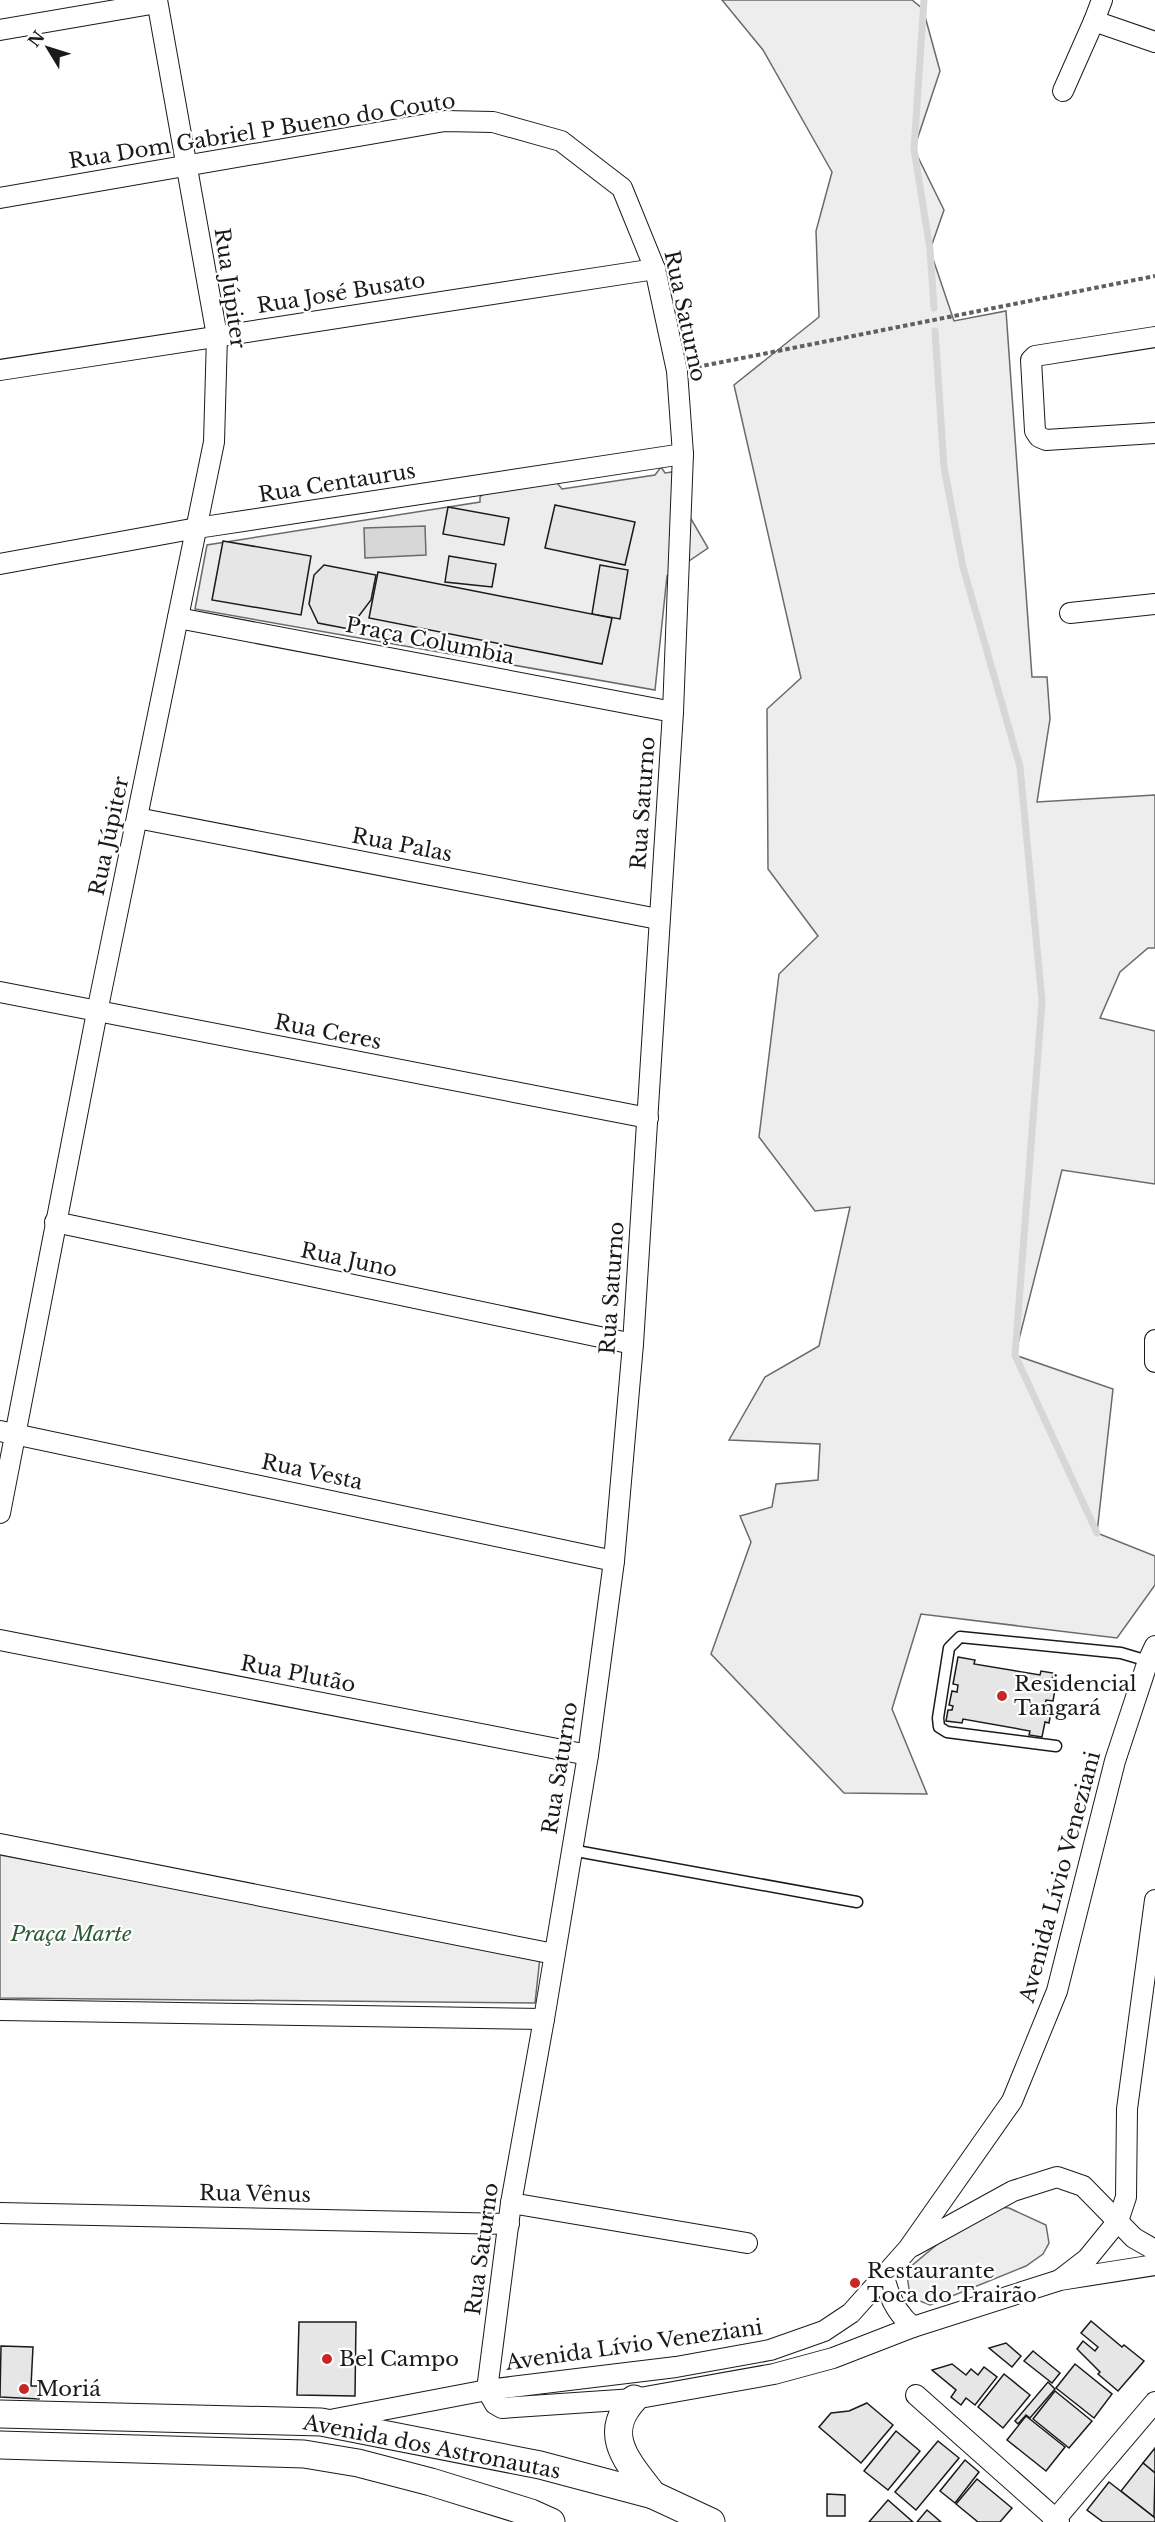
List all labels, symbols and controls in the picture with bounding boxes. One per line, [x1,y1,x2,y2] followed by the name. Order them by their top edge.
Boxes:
[18,18,78,78] north arrow
[24,27,49,51] text: N
[67,88,457,174] street label: Rua Dom Gabriel P Bueno do Couto
[209,226,251,350] street label: Rua Júpiter
[658,248,712,384] street label: Rua Saturno
[255,267,427,319] street label: Rua José Busato
[257,458,417,508] street label: Rua Centaurus
[343,612,517,670] street label: Praça Columbia
[625,736,661,870] street label: Rua Saturno
[84,774,134,898] street label: Rua Júpiter
[350,823,454,867] street label: Rua Palas
[272,1009,384,1055] street label: Rua Ceres
[594,1221,630,1355] street label: Rua Saturno
[298,1237,400,1283] street label: Rua Juno
[259,1449,365,1496] street label: Rua Vesta
[238,1650,358,1698] street label: Rua Plutão
[1014,1671,1137,1721] place label: Residencial Tangará
[995,1689,1009,1703] marker: Residencial Tangará
[537,1700,583,1836] street label: Rua Saturno
[1014,1748,1106,2007] street label: Avenida Lívio Veneziani
[9,1921,132,1947] park label: Praça Marte
[199,2180,311,2208] street label: Rua Vênus
[460,2181,504,2317] street label: Rua Saturno
[867,2258,1037,2308] place label: Restaurante Toca do Trairão
[848,2276,862,2290] marker: Restaurante Toca do Trairão
[503,2314,764,2376] street label: Avenida Lívio Veneziani
[339,2346,459,2372] place label: Bel Campo
[320,2352,334,2366] marker: Bel Campo
[36,2376,101,2402] place label: Moriá
[17,2382,31,2396] marker: Moriá
[300,2409,563,2485] street label: Avenida dos Astronautas

